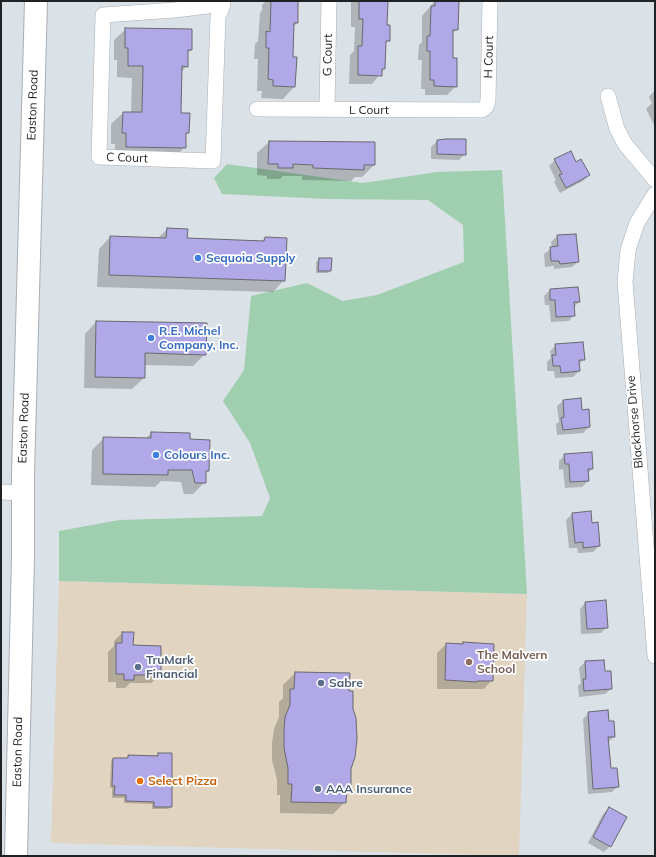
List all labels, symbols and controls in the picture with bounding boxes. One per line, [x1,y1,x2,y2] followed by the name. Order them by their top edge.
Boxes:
[320,34,336,76] street label: G Court
[481,35,497,79] street label: H Court
[25,69,41,141] street label: Easton Road
[349,103,389,117] street label: L Court
[106,150,148,166] street label: C Court
[206,251,295,265] place label: Sequoia Supply
[193,253,203,263] marker: Sequoia Supply
[159,324,239,352] place label: R.E. Michel Company, Inc.
[146,333,156,343] marker: R.E. Michel Company, Inc.
[624,375,646,469] street label: Blackhorse Drive
[16,392,32,464] street label: Easton Road
[164,448,230,462] place label: Colours Inc.
[151,450,161,460] marker: Colours Inc.
[477,648,547,676] place label: The Malvern School
[146,653,198,681] place label: TruMark Financial
[464,657,474,667] marker: The Malvern School
[133,662,143,672] marker: TruMark Financial
[329,676,363,690] place label: Sabre
[316,678,326,688] marker: Sabre
[10,717,26,787] street label: Easton Road
[148,774,217,788] place label: Select Pizza
[135,776,145,786] marker: Select Pizza
[326,782,412,796] place label: AAA Insurance
[313,784,323,794] marker: AAA Insurance

